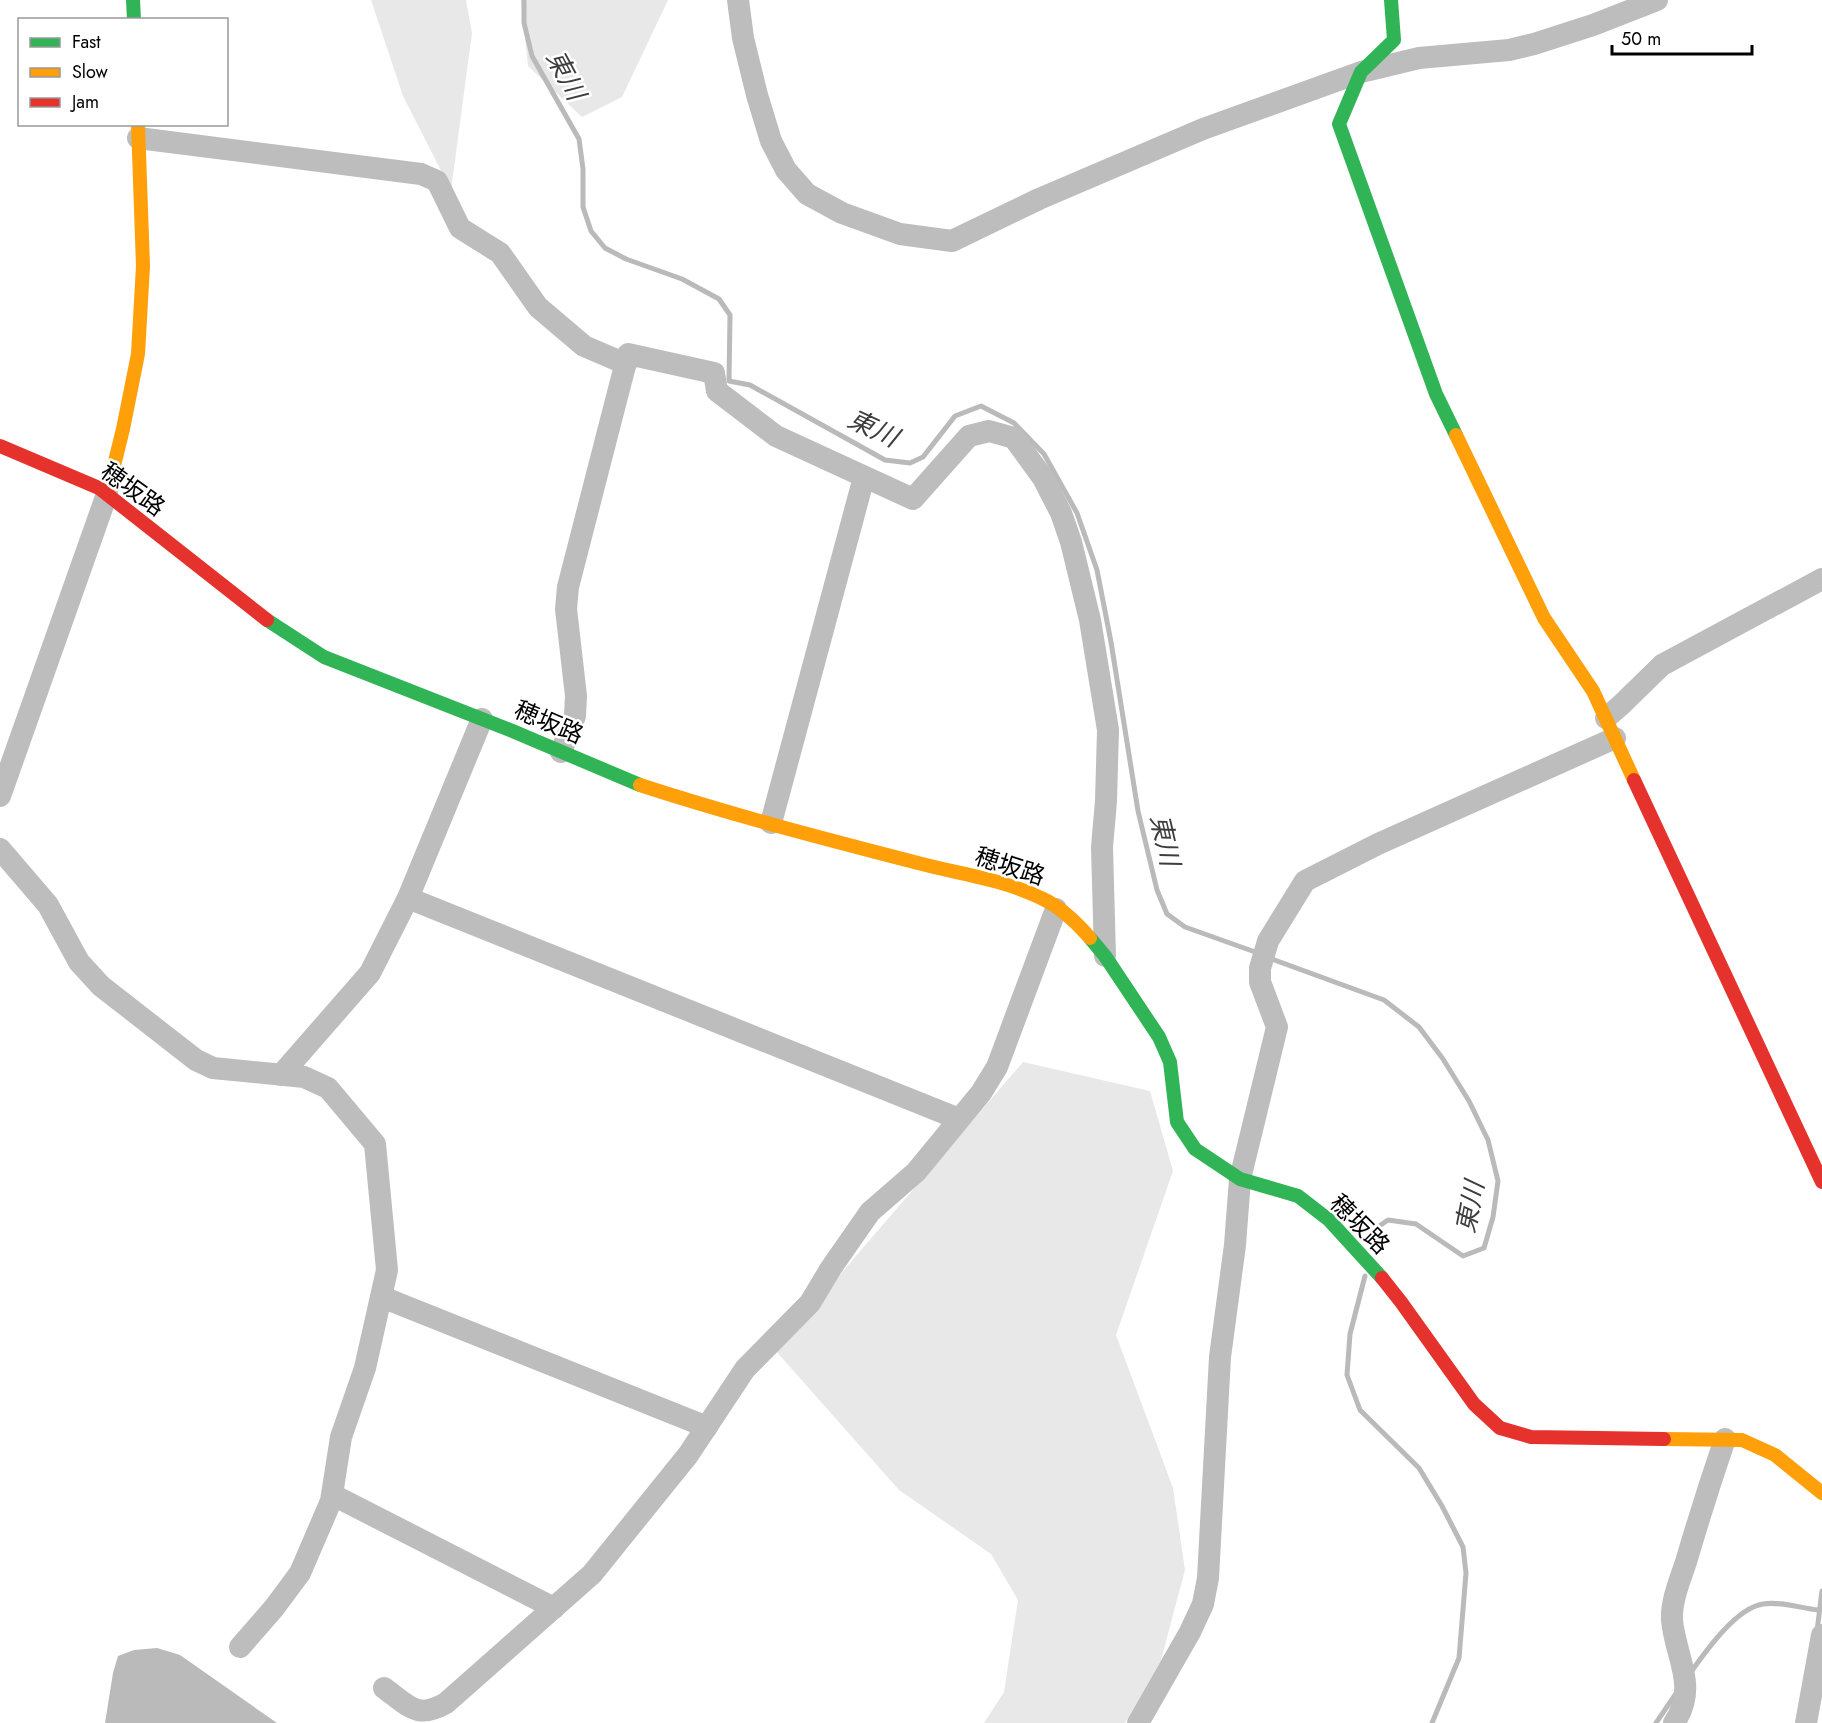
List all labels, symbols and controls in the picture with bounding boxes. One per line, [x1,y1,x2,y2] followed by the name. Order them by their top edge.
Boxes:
[18,18,228,126] legend
[1612,18,1752,56] scale bar
[1621,26,1661,52] text: 50 m
[72,29,101,55] text: Fast
[537,43,596,110] water label: 東川
[72,59,109,85] text: Slow
[70,89,99,115] text: Jam
[841,400,907,457] water label: 東川
[94,454,172,524] street label: 穂坂路
[509,692,589,752] street label: 穂坂路
[1141,810,1190,873] water label: 東川
[970,838,1050,894] street label: 穂坂路
[1446,1175,1494,1236] water label: 東川
[1322,1186,1398,1262] street label: 穂坂路

